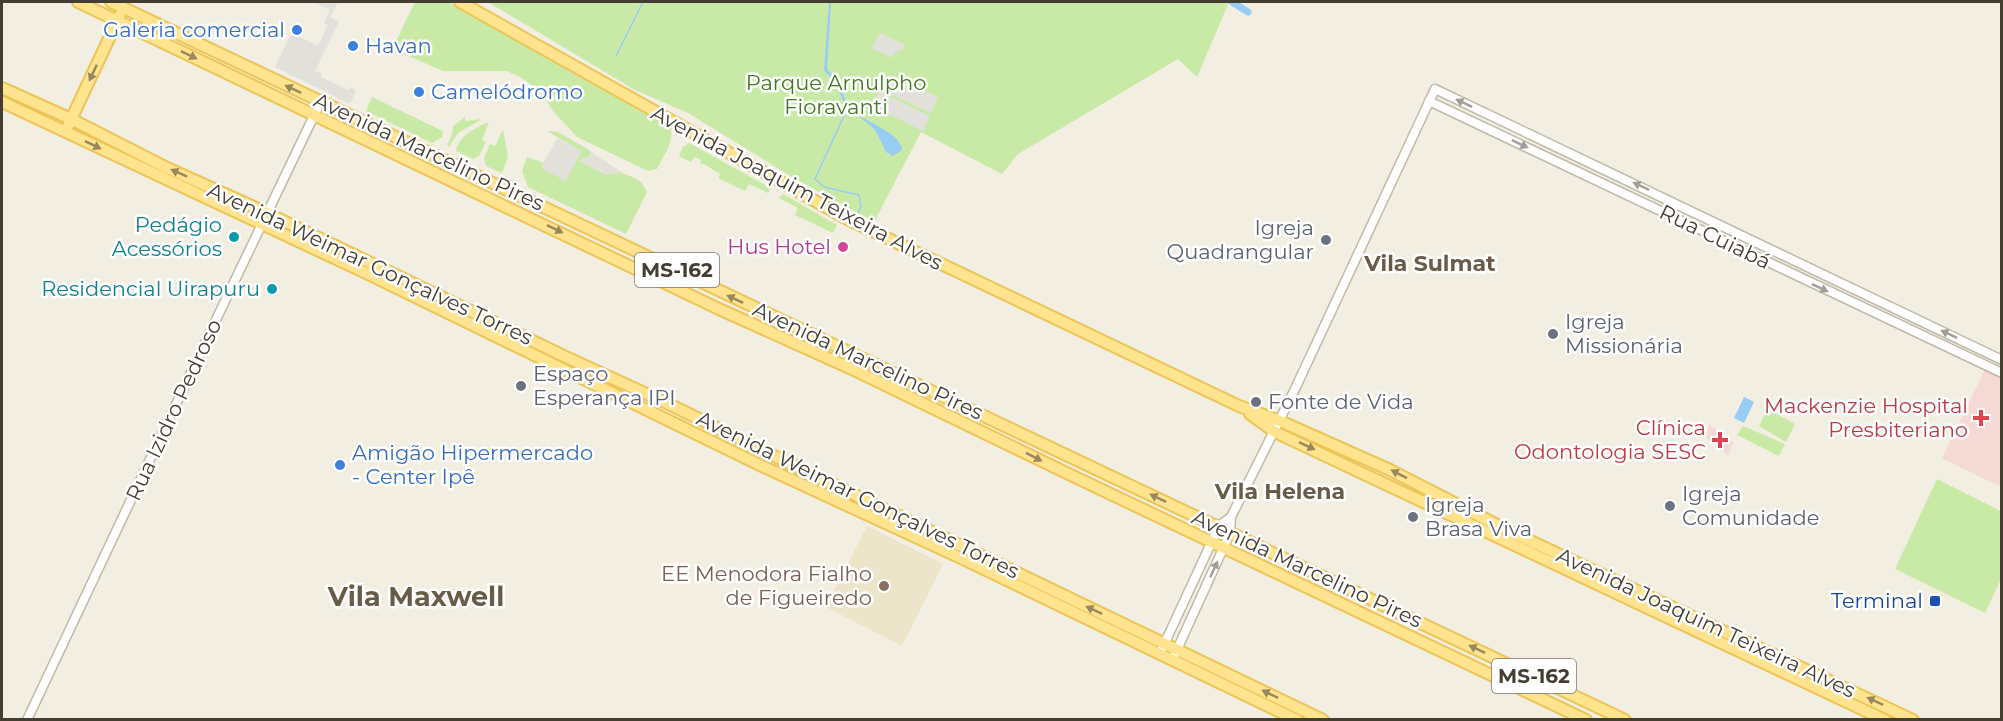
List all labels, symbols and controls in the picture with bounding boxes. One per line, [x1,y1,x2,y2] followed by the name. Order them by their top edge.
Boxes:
[103,17,285,42] place label: Galeria comercial
[290,23,304,37] marker: Galeria comercial
[365,33,432,58] place label: Havan
[346,39,360,53] marker: Havan
[181,50,198,59] one-way arrow
[88,65,97,82] one-way arrow
[746,70,926,119] park label: Parque Arnulpho Fioravanti
[431,79,583,104] place label: Camelódromo
[285,84,302,93] one-way arrow
[412,85,426,99] marker: Camelódromo
[310,87,548,216] street label: Avenida Marcelino Pires
[1456,98,1473,107] one-way arrow
[647,100,947,275] street label: Avenida Joaquim Teixeira Alves
[1512,139,1529,148] one-way arrow
[84,140,101,149] one-way arrow
[171,169,188,178] one-way arrow
[204,177,537,350] street label: Avenida Weimar Gonçalves Torres
[1632,181,1649,190] one-way arrow
[1656,199,1775,274] street label: Rua Cuiabá
[112,212,222,261] place label: Pedágio Acessórios
[1167,215,1314,264] place label: Igreja Quadrangular
[546,225,563,234] one-way arrow
[227,230,241,244] marker: Pedágio Acessórios
[1319,233,1333,247] marker: Igreja Quadrangular
[727,234,831,259] place label: Hus Hotel
[836,240,850,254] marker: Hus Hotel
[1363,250,1496,277] district label: Vila Sulmat
[635,253,719,287] road number: MS-162
[41,276,260,301] place label: Residencial Uirapuru
[265,282,279,296] marker: Residencial Uirapuru
[1811,283,1828,292] one-way arrow
[726,294,743,303] one-way arrow
[749,296,987,425] street label: Avenida Marcelino Pires
[1565,309,1683,358] place label: Igreja Missionária
[120,315,227,505] street label: Rua Izidro Pedroso
[1546,327,1560,341] marker: Igreja Missionária
[1940,330,1957,339] one-way arrow
[533,361,675,410] place label: Espaço Esperança IPI
[514,379,528,393] marker: Espaço Esperança IPI
[1268,389,1414,414] place label: Fonte de Vida
[1764,393,1968,442] place label: Mackenzie Hospital Presbiteriano
[1249,395,1263,409] marker: Fonte de Vida
[693,405,1024,584] street label: Avenida Weimar Gonçalves Torres
[1972,409,1990,427] marker: Mackenzie Hospital Presbiteriano
[1514,415,1706,464] place label: Clínica Odontologia SESC
[1711,431,1729,449] marker: Clínica Odontologia SESC
[352,440,593,489] place label: Amigão Hipermercado - Center Ipê
[1298,442,1315,451] one-way arrow
[1026,452,1043,462] one-way arrow
[333,458,347,472] marker: Amigão Hipermercado - Center Ipê
[1390,469,1407,479] one-way arrow
[1214,478,1345,505] district label: Vila Helena
[1682,481,1819,530] place label: Igreja Comunidade
[1425,492,1532,541] place label: Igreja Brasa Viva
[1150,493,1167,503] one-way arrow
[1663,499,1677,513] marker: Igreja Comunidade
[1188,504,1426,633] street label: Avenida Marcelino Pires
[1406,510,1420,524] marker: Igreja Brasa Viva
[1553,542,1859,703] street label: Avenida Joaquim Teixeira Alves
[1210,560,1219,577] one-way arrow
[661,561,872,610] place label: EE Menodora Fialho de Figueiredo
[877,579,891,593] marker: EE Menodora Fialho de Figueiredo
[327,580,504,613] district label: Vila Maxwell
[1831,588,1923,613] place label: Terminal
[1928,594,1942,608] marker: Terminal
[1086,606,1103,615] one-way arrow
[1469,645,1486,654] one-way arrow
[1492,659,1576,693] road number: MS-162
[1262,690,1279,699] one-way arrow
[1866,697,1883,706] one-way arrow

